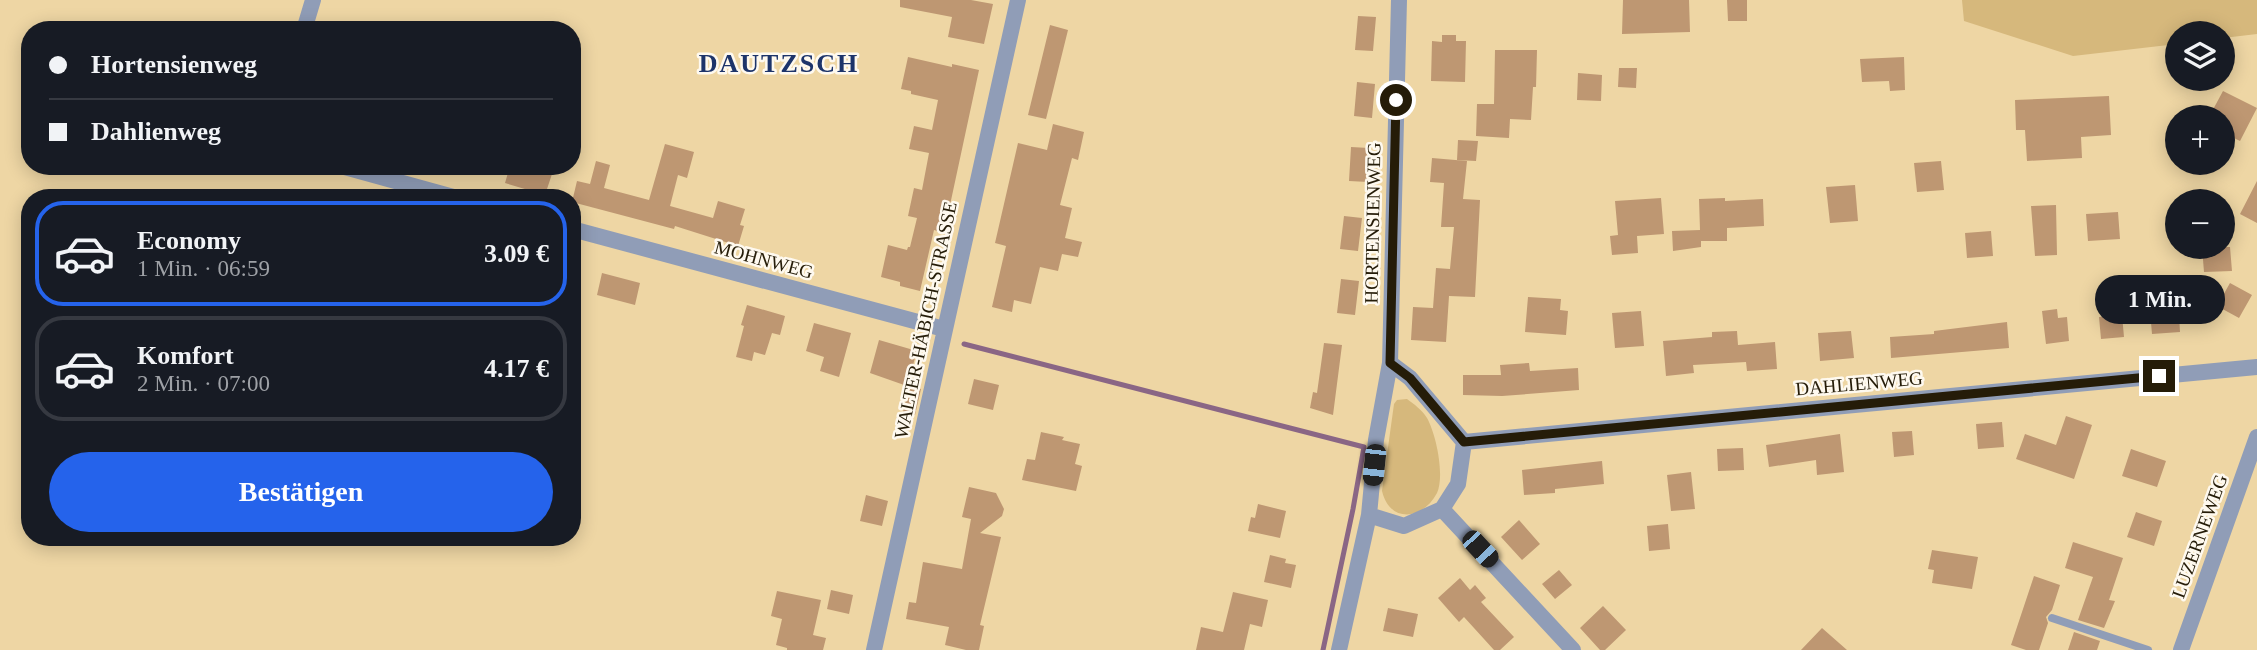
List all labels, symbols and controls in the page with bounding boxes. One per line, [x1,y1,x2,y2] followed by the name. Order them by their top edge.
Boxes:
[2165,21,2235,259] map controls
[2165,21,2235,91] button: layers
[699,49,859,78] district label: DAUTZSCH
[91,50,257,79] text: Hortensienweg
[1380,84,1412,116] route start
[2165,105,2235,175] button: +
[91,117,221,146] text: Dahlienweg
[1361,142,1384,304] street label: HORTENSIENWEG
[2165,189,2235,259] button: −
[890,200,961,441] street label: WALTER-HÄBICH-STRASSE
[53,222,116,285] icon: car
[137,226,241,255] text: Economy
[712,236,816,283] street label: MOHNWEG
[484,239,549,268] text: 3.09 €
[137,256,270,281] text: 1 Min. · 06:59
[2094,274,2224,324] callout: 1 Min.
[2128,287,2192,312] text: 1 Min.
[53,337,116,400] icon: car
[137,341,234,370] text: Komfort
[484,354,549,383] text: 4.17 €
[2143,360,2175,392] route end
[1795,367,1924,400] street label: DAHLIENWEG
[137,371,270,396] text: 2 Min. · 07:00
[1362,443,1387,487] car
[49,452,553,532] button: Bestätigen
[2167,471,2232,601] street label: LUZERNEWEG
[1458,526,1503,572] car

